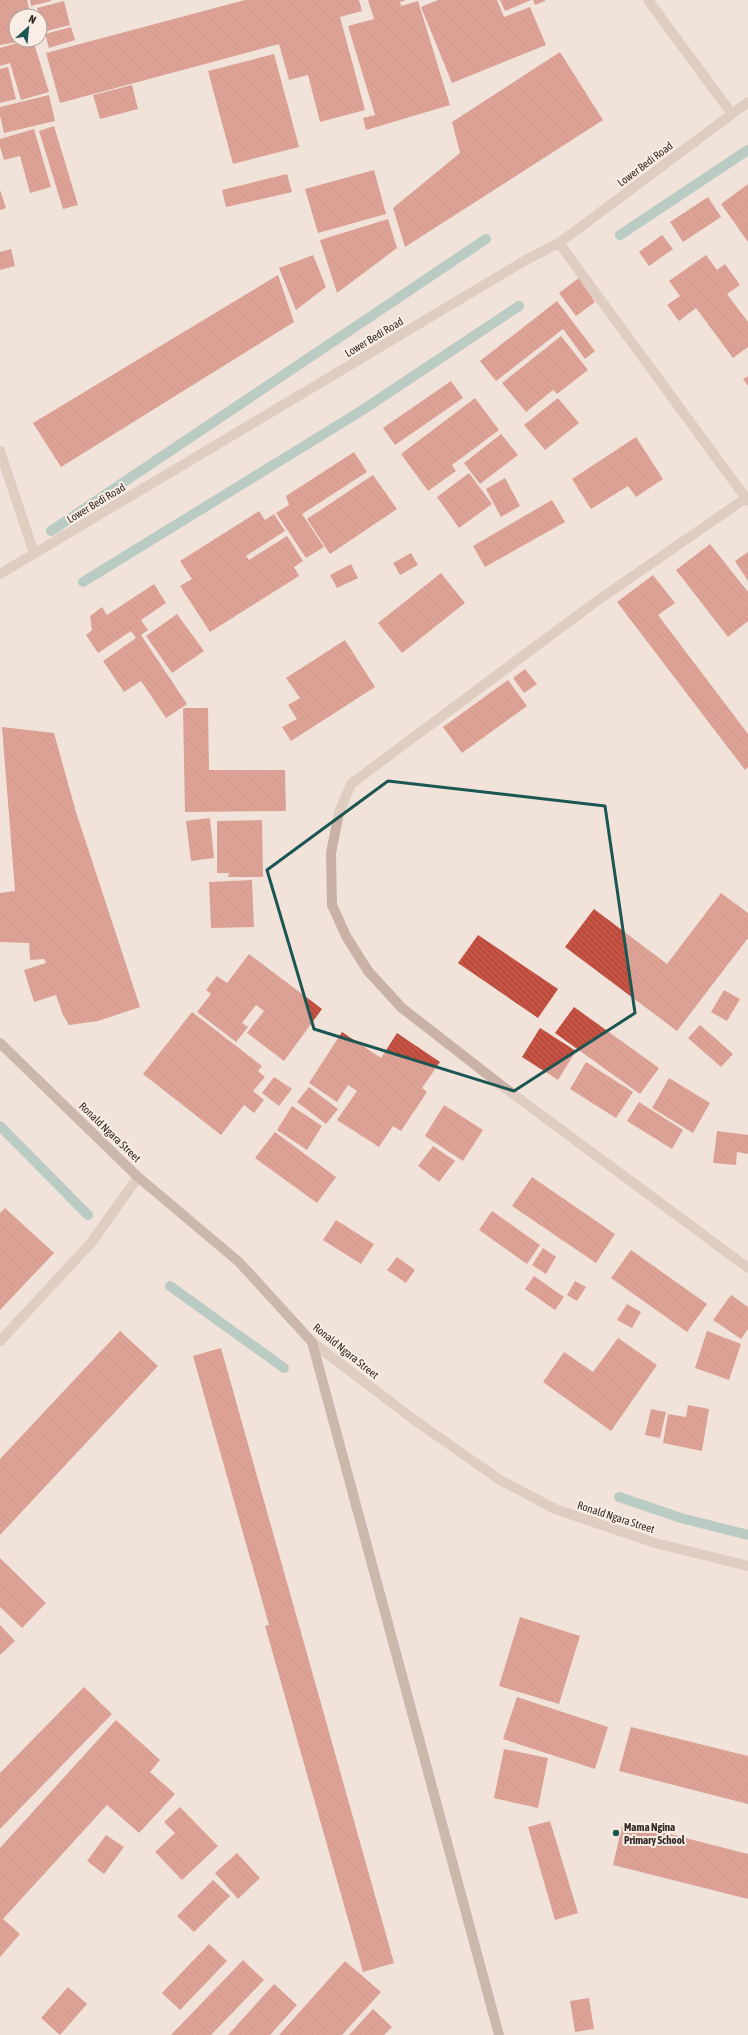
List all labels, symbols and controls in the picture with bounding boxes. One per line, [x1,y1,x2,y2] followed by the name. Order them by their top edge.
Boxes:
[8,8,48,48] north arrow
[27,12,38,26] text: N
[615,139,675,189] street label: Lower Bedi Road
[343,315,405,359] street label: Lower Bedi Road
[65,481,127,525] street label: Lower Bedi Road
[77,1100,143,1164] street label: Ronald Ngara Street
[311,1321,381,1381] street label: Ronald Ngara Street
[576,1499,656,1535] street label: Ronald Ngara Street
[624,1821,686,1846] place label: Mama Ngina Primary School
[611,1828,621,1838] marker: Mama Ngina Primary School

